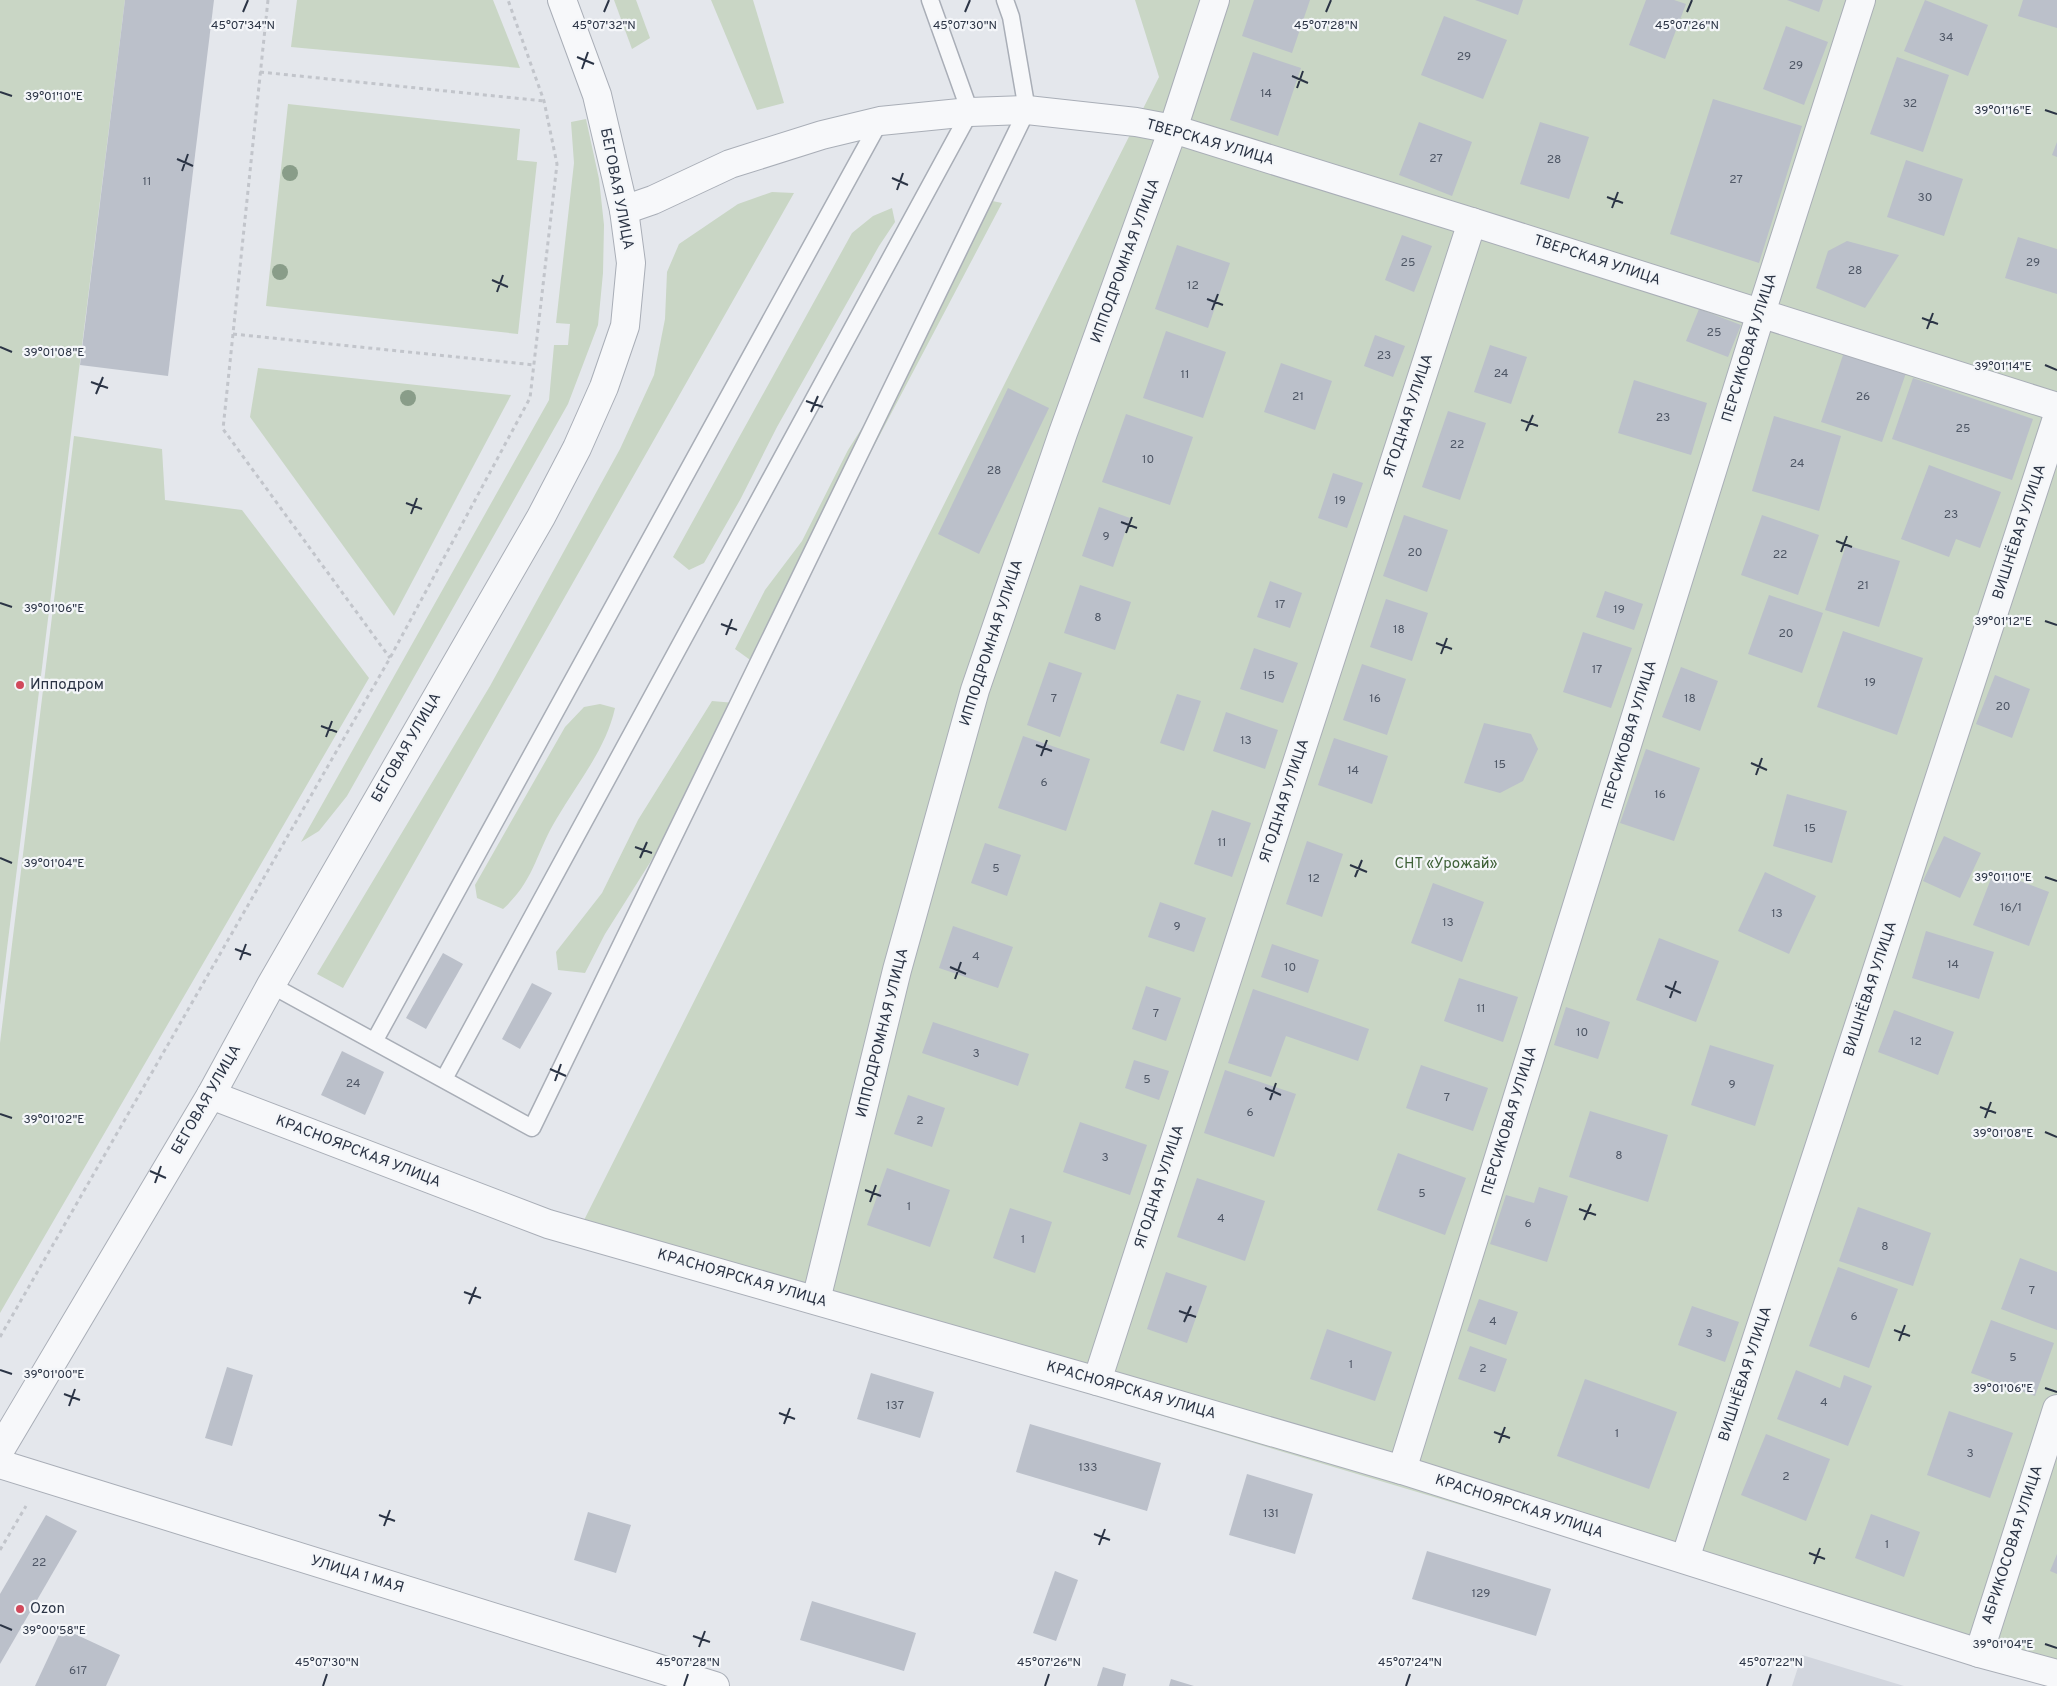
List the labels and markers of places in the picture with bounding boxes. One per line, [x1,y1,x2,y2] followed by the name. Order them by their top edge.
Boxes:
[30,676,104,695] place label: Ипподром
[14,679,26,691] marker: Ипподром
[30,1600,65,1619] place label: Ozon
[14,1603,26,1615] marker: Ozon

